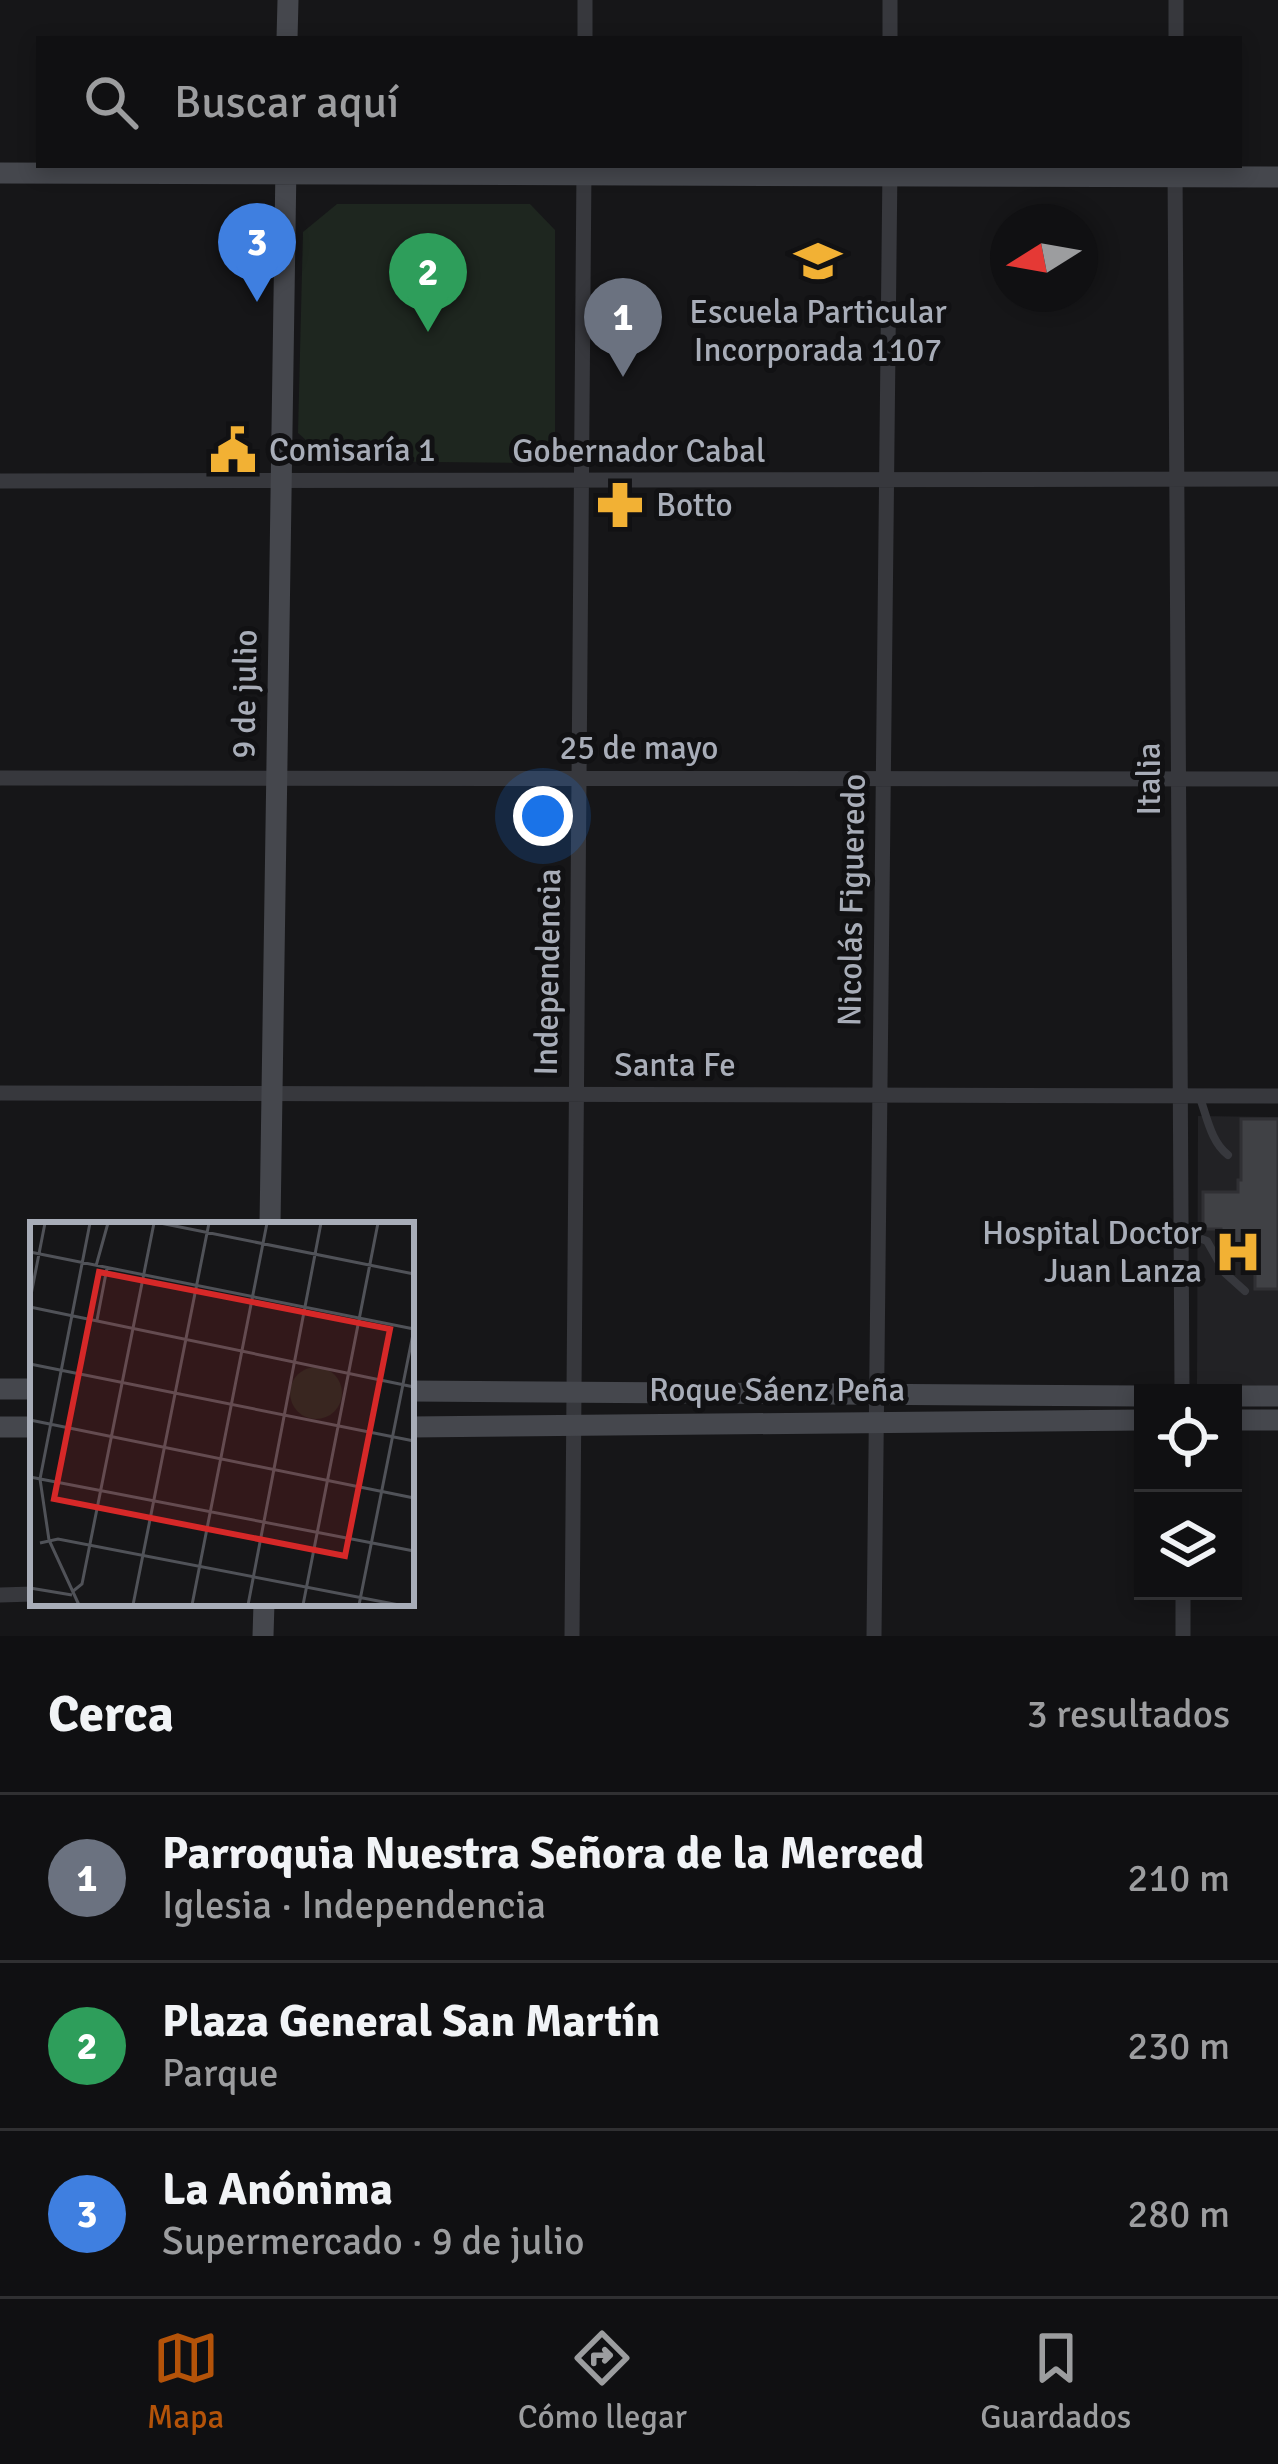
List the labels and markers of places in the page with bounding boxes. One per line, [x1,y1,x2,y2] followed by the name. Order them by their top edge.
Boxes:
[218,203,296,302] pin: 3
[389,233,467,332] pin: 2
[793,236,843,286] school or university icon: Escuela Particular Incorporada 1107
[584,278,662,377] pin: 1
[689,292,947,371] place label: Escuela Particular Incorporada 1107
[208,425,258,475] public building icon: Comisaría 1
[269,430,436,471] place label: Comisaría 1
[595,480,645,530] pharmacy icon: Botto
[656,485,733,526] place label: Botto
[982,1213,1202,1292] place label: Hospital Doctor Juan Lanza
[1213,1227,1263,1277] hospital icon: Hospital Doctor Juan Lanza

